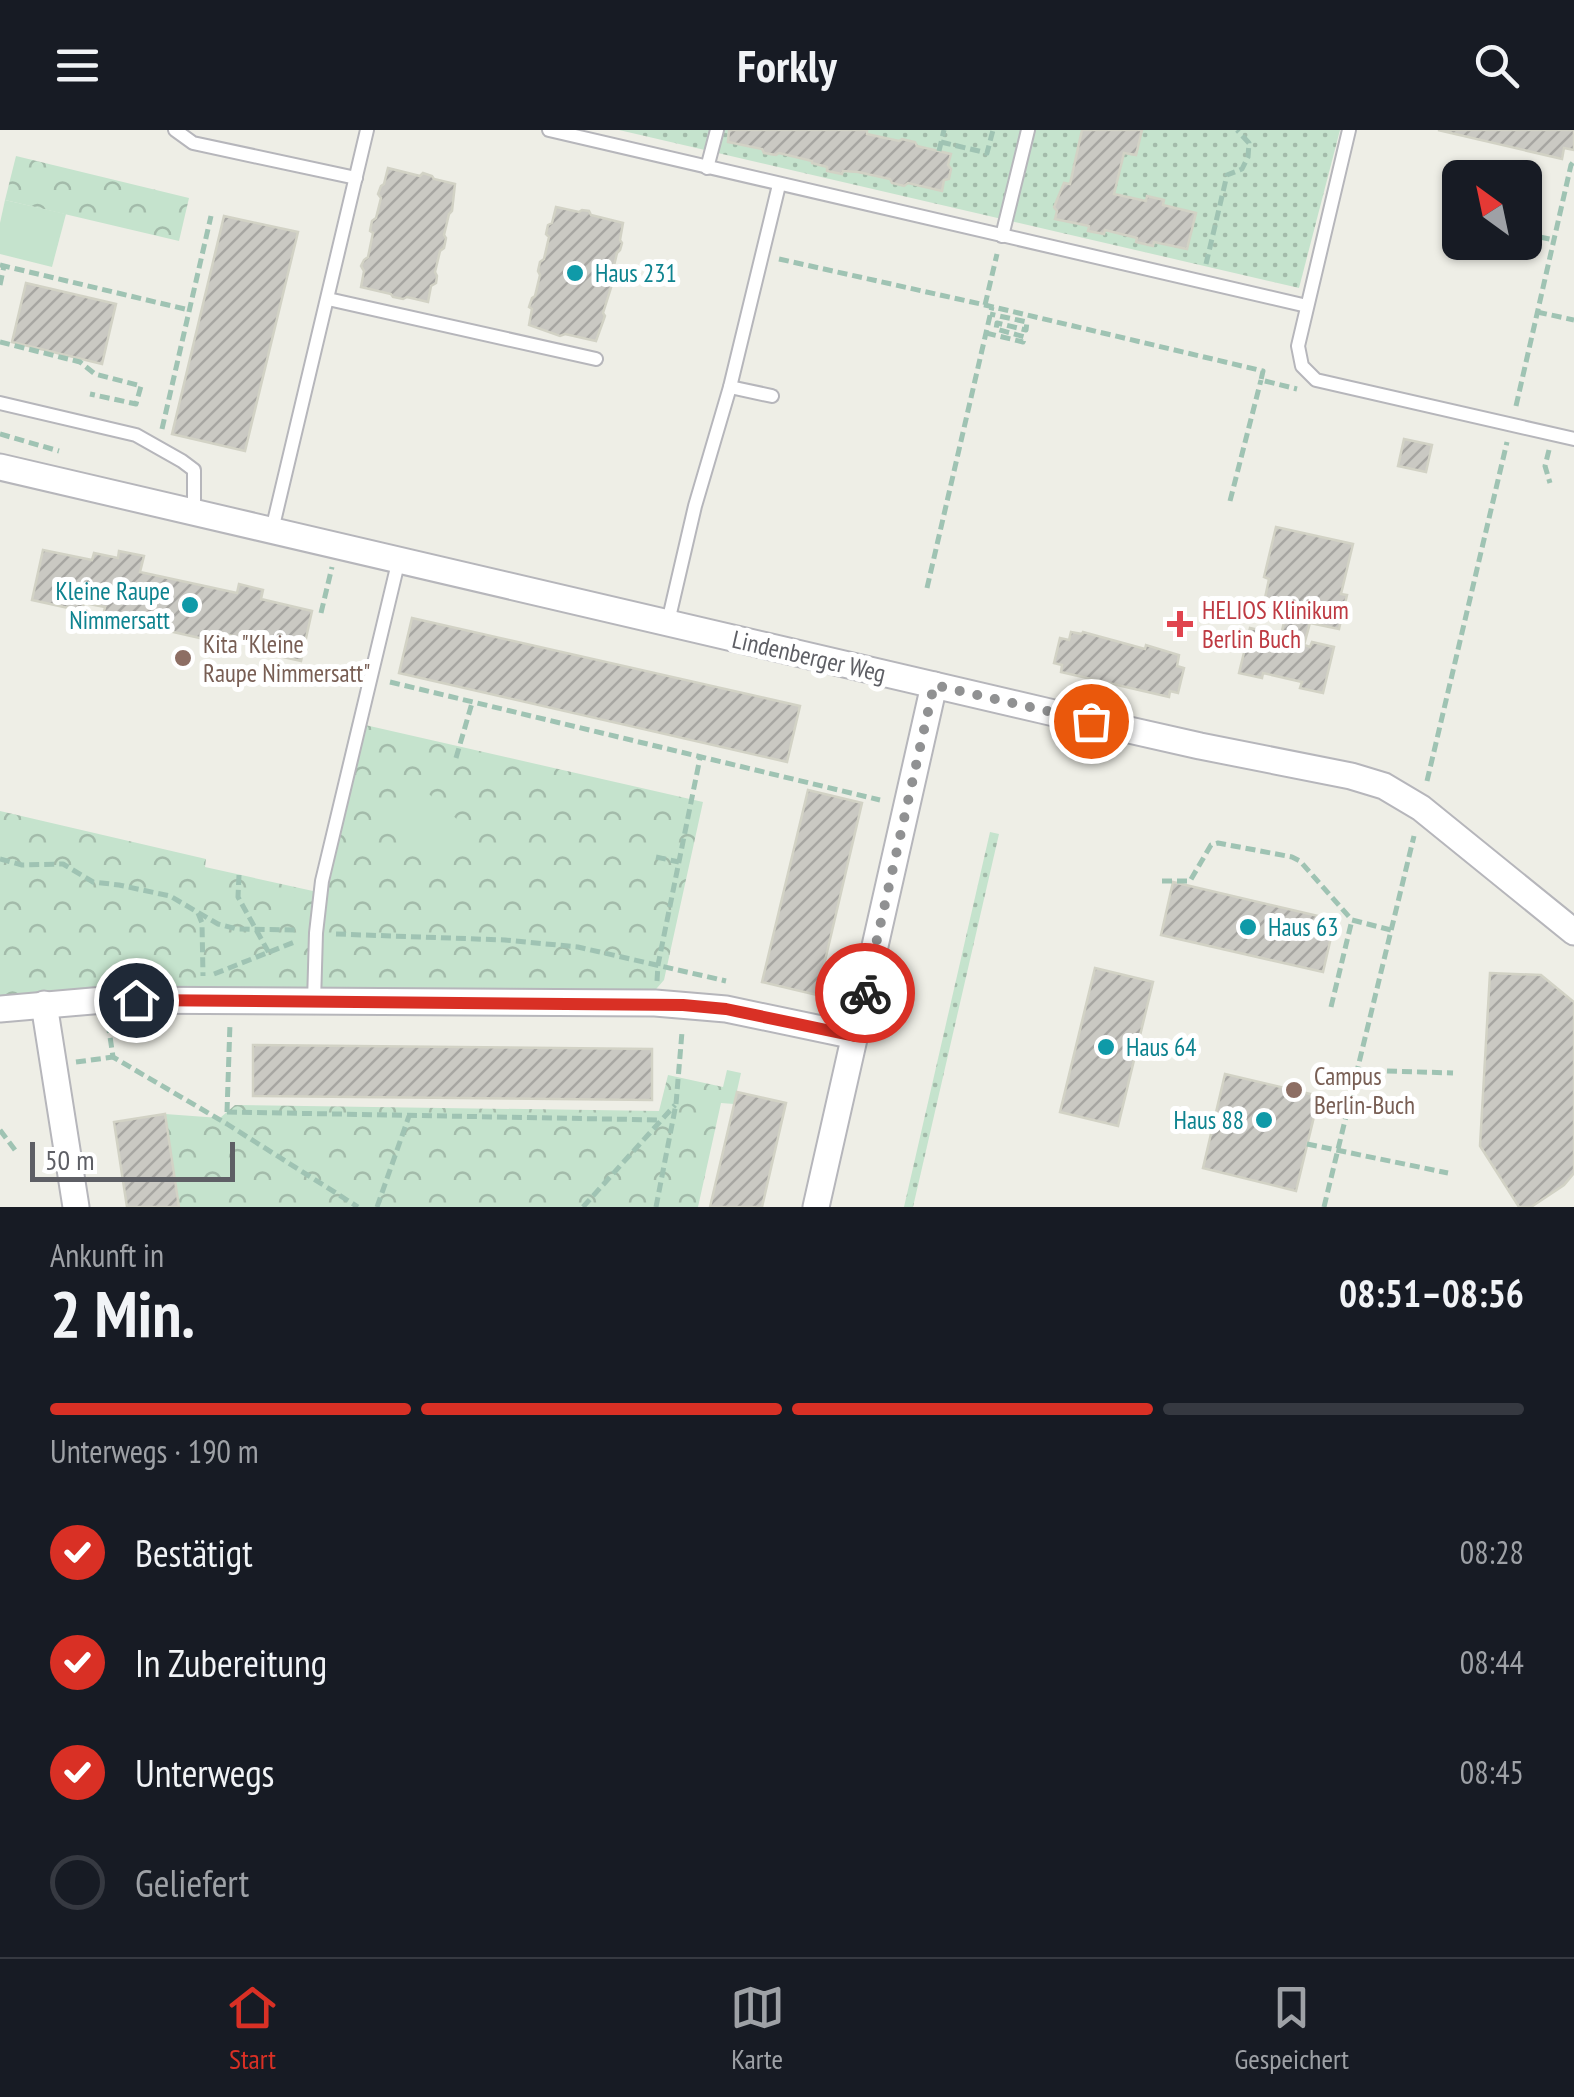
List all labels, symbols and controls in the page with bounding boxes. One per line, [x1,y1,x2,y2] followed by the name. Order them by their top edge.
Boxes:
[737,36,837,94] text: Forkly
[50,38,105,93] icon: menu
[1469,38,1524,93] icon: search
[1442,160,1542,260] north arrow
[1442,160,1542,260] map controls
[595,257,677,289] place label: Haus 231
[564,262,586,284] marker: Haus 231
[55,575,170,636] place label: Kleine Raupe Nimmersatt
[179,594,201,616] marker: Kleine Raupe Nimmersatt
[1202,594,1349,655] place label: HELIOS Klinikum Berlin Buch
[1167,611,1193,637] marker: HELIOS Klinikum Berlin Buch
[729,623,889,689] street label: Lindenberger Weg
[203,628,370,689] place label: Kita "Kleine Raupe Nimmersatt"
[172,647,194,669] marker: Kita "Kleine Raupe Nimmersatt"
[1049,679,1134,764] pin
[1064,694,1119,749] icon: bag
[1268,911,1339,943] place label: Haus 63
[1237,916,1259,938] marker: Haus 63
[815,943,915,1043] courier
[94,958,179,1043] pin
[838,966,893,1021] icon: bike
[109,973,164,1028] icon: home
[1126,1031,1197,1063] place label: Haus 64
[1095,1036,1117,1058] marker: Haus 64
[1314,1060,1415,1121] place label: Campus Berlin-Buch
[1283,1079,1305,1101] marker: Campus Berlin-Buch
[1173,1104,1244,1136] place label: Haus 88
[1253,1109,1275,1131] marker: Haus 88
[30,1137,235,1182] scale bar
[45,1141,94,1178] text: 50 m
[50,1234,164,1276] text: Ankunft in
[1339,1268,1524,1317] text: 08:51–08:56
[50,1271,195,1355] text: 2 Min.
[50,1430,259,1472] text: Unterwegs · 190 m
[50,1525,105,1580] icon: check
[135,1528,253,1577] text: Bestätigt
[1460,1531,1524,1573] text: 08:28
[50,1635,105,1690] icon: check
[135,1638,327,1687] text: In Zubereitung
[1460,1641,1524,1683] text: 08:44
[50,1745,105,1800] icon: check
[135,1748,274,1797] text: Unterwegs
[1460,1751,1524,1793] text: 08:45
[135,1858,249,1907] text: Geliefert
[225,1980,280,2077] tab: Start
[730,1980,785,2077] tab: Karte
[1235,1980,1349,2077] tab: Gespeichert

